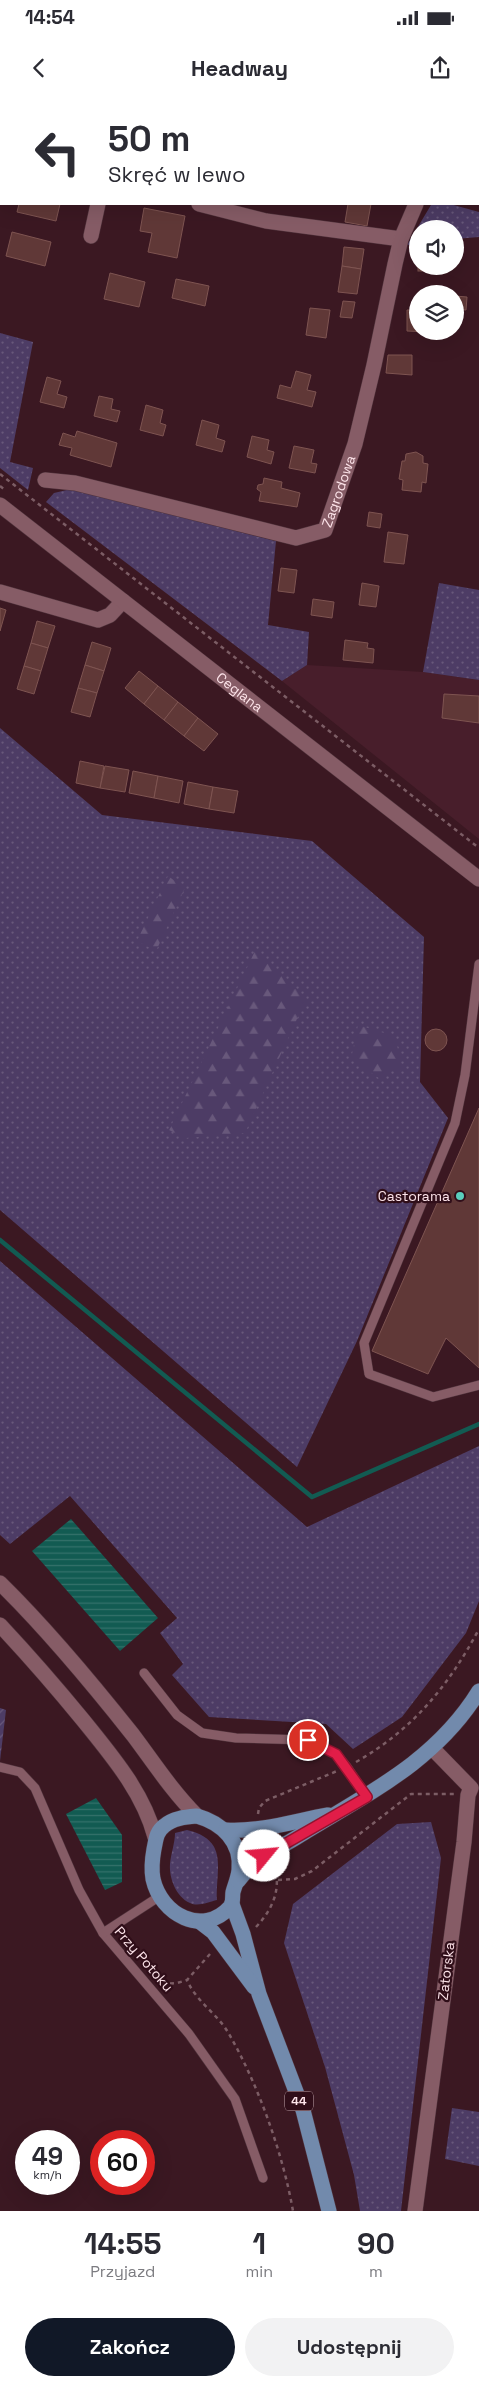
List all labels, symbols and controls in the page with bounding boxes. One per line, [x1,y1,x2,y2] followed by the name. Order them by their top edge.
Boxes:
[25,5,75,30] text: 14:54
[25,54,53,82] icon: back
[191,54,288,82] text: Headway
[426,54,454,82] icon: share
[108,117,190,161] text: 50 m
[25,120,90,185] icon: left
[108,160,246,188] text: Skręć w lewo
[409,220,464,340] map controls
[409,220,464,275] button: sound
[409,285,464,340] button: layers
[318,453,359,530] street label: Zagrodowa
[213,668,267,716] street label: Ceglana
[378,1187,450,1205] place label: Castorama
[454,1190,466,1202] marker: Castorama
[287,1719,329,1761] pin
[294,1726,322,1754] icon: arrive
[237,1829,289,1881] position arrow
[111,1923,177,1995] street label: Przy Potoku
[434,1941,458,2001] street label: Zatorska
[285,2092,313,2110] road number: 44
[90,2130,155,2195] speed limit sign: 60
[32,2140,63,2172] text: 49
[33,2167,62,2183] text: km/h
[84,2224,162,2263] text: 14:55
[253,2224,266,2263] text: 1
[357,2224,395,2263] text: 90
[90,2261,155,2282] text: Przyjazd
[246,2261,273,2282] text: min
[369,2261,383,2282] text: m
[25,2318,235,2376] button: Zakończ
[245,2318,454,2376] button: Udostępnij

